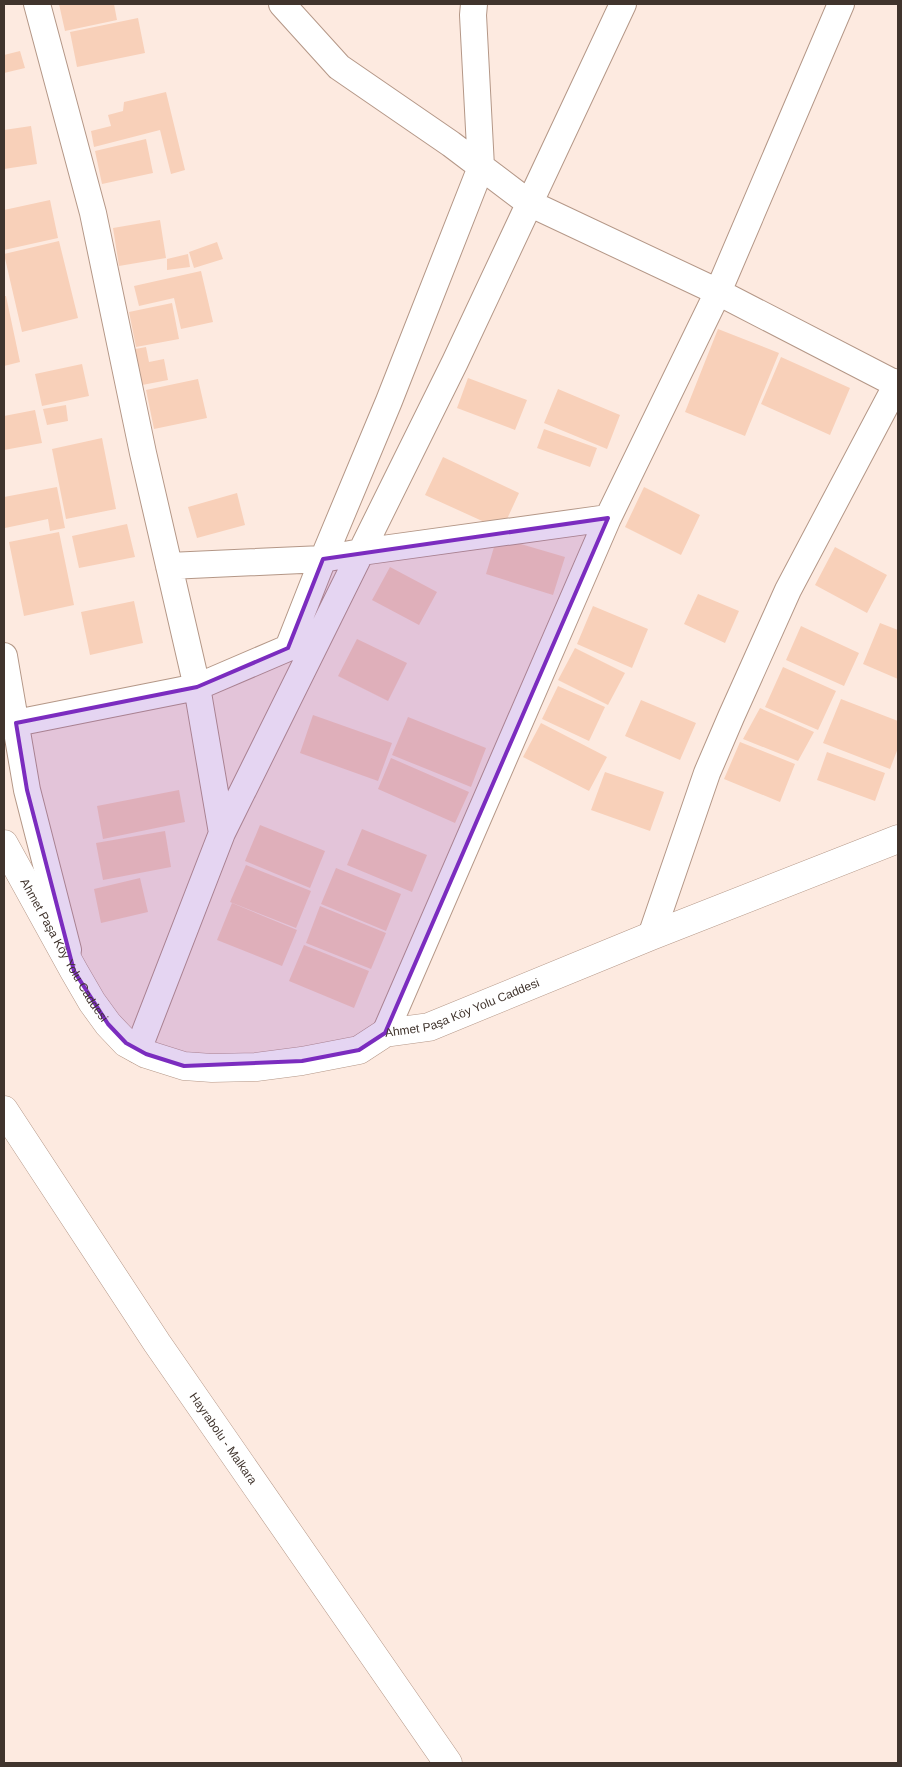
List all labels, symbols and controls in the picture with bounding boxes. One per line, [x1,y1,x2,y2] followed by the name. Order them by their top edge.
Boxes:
[17,876,111,1024] street label: Ahmet Paşa Köy Yolu Caddesi
[384,976,541,1040] street label: Ahmet Paşa Köy Yolu Caddesi
[187,1390,260,1487] street label: Hayrabolu - Malkara

